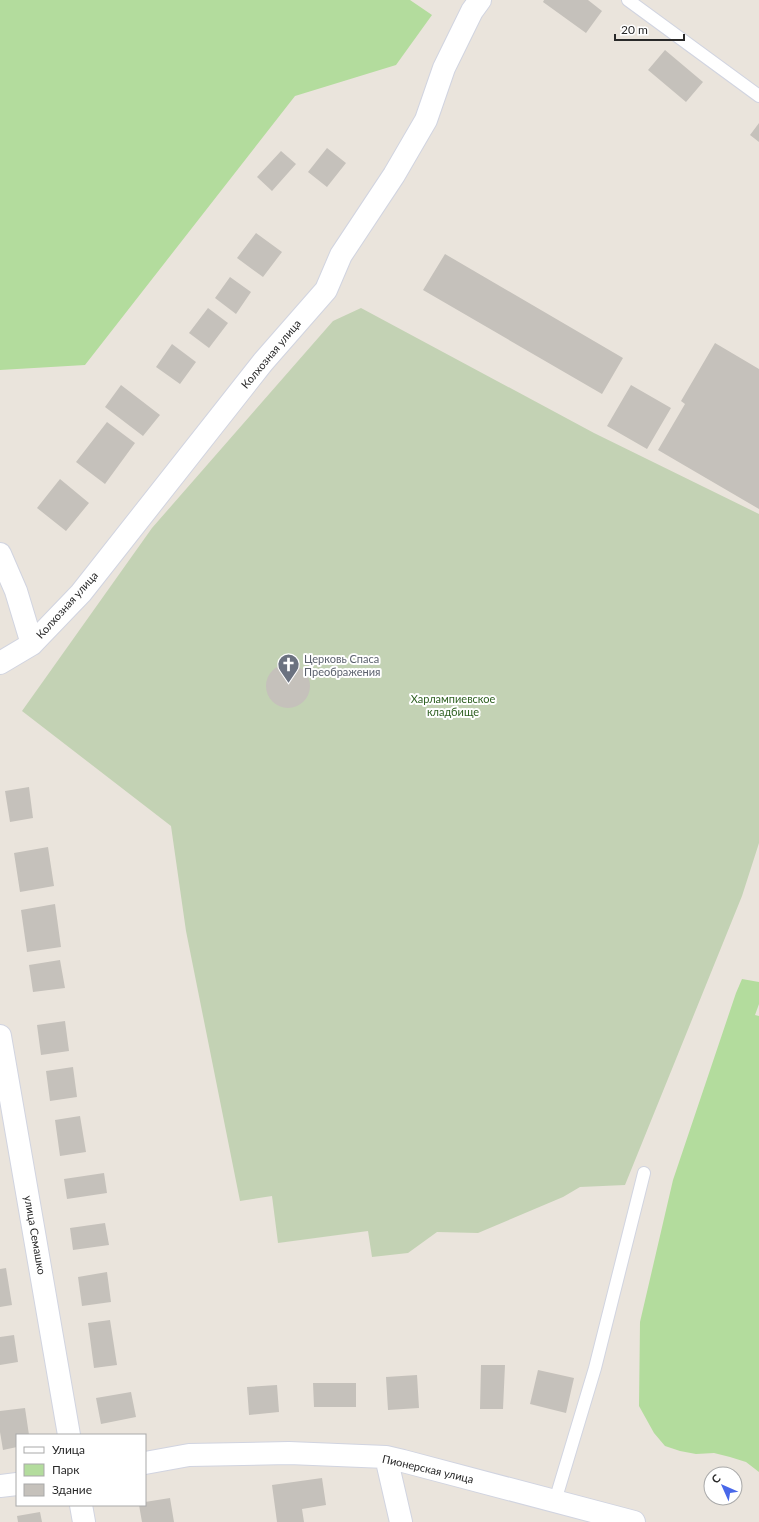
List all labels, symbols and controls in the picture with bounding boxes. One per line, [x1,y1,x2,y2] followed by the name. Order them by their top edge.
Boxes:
[615,16,684,42] scale bar
[621,22,648,37] text: 20 m
[238,317,303,391] street label: Колхозная улица
[33,568,100,641] street label: Колхозная улица
[275,652,301,685] church icon: Церковь Спаса Преображения
[304,652,380,678] place label: Церковь Спаса Преображения
[411,692,496,718] park label: Харлампиевское кладбище
[22,1194,49,1275] street label: улица Семашко
[16,1434,146,1506] legend
[52,1442,85,1457] text: Улица
[381,1452,475,1485] street label: Пионерская улица
[52,1462,80,1477] text: Парк
[703,1466,743,1506] north arrow
[708,1471,723,1486] text: С
[52,1482,92,1497] text: Здание

